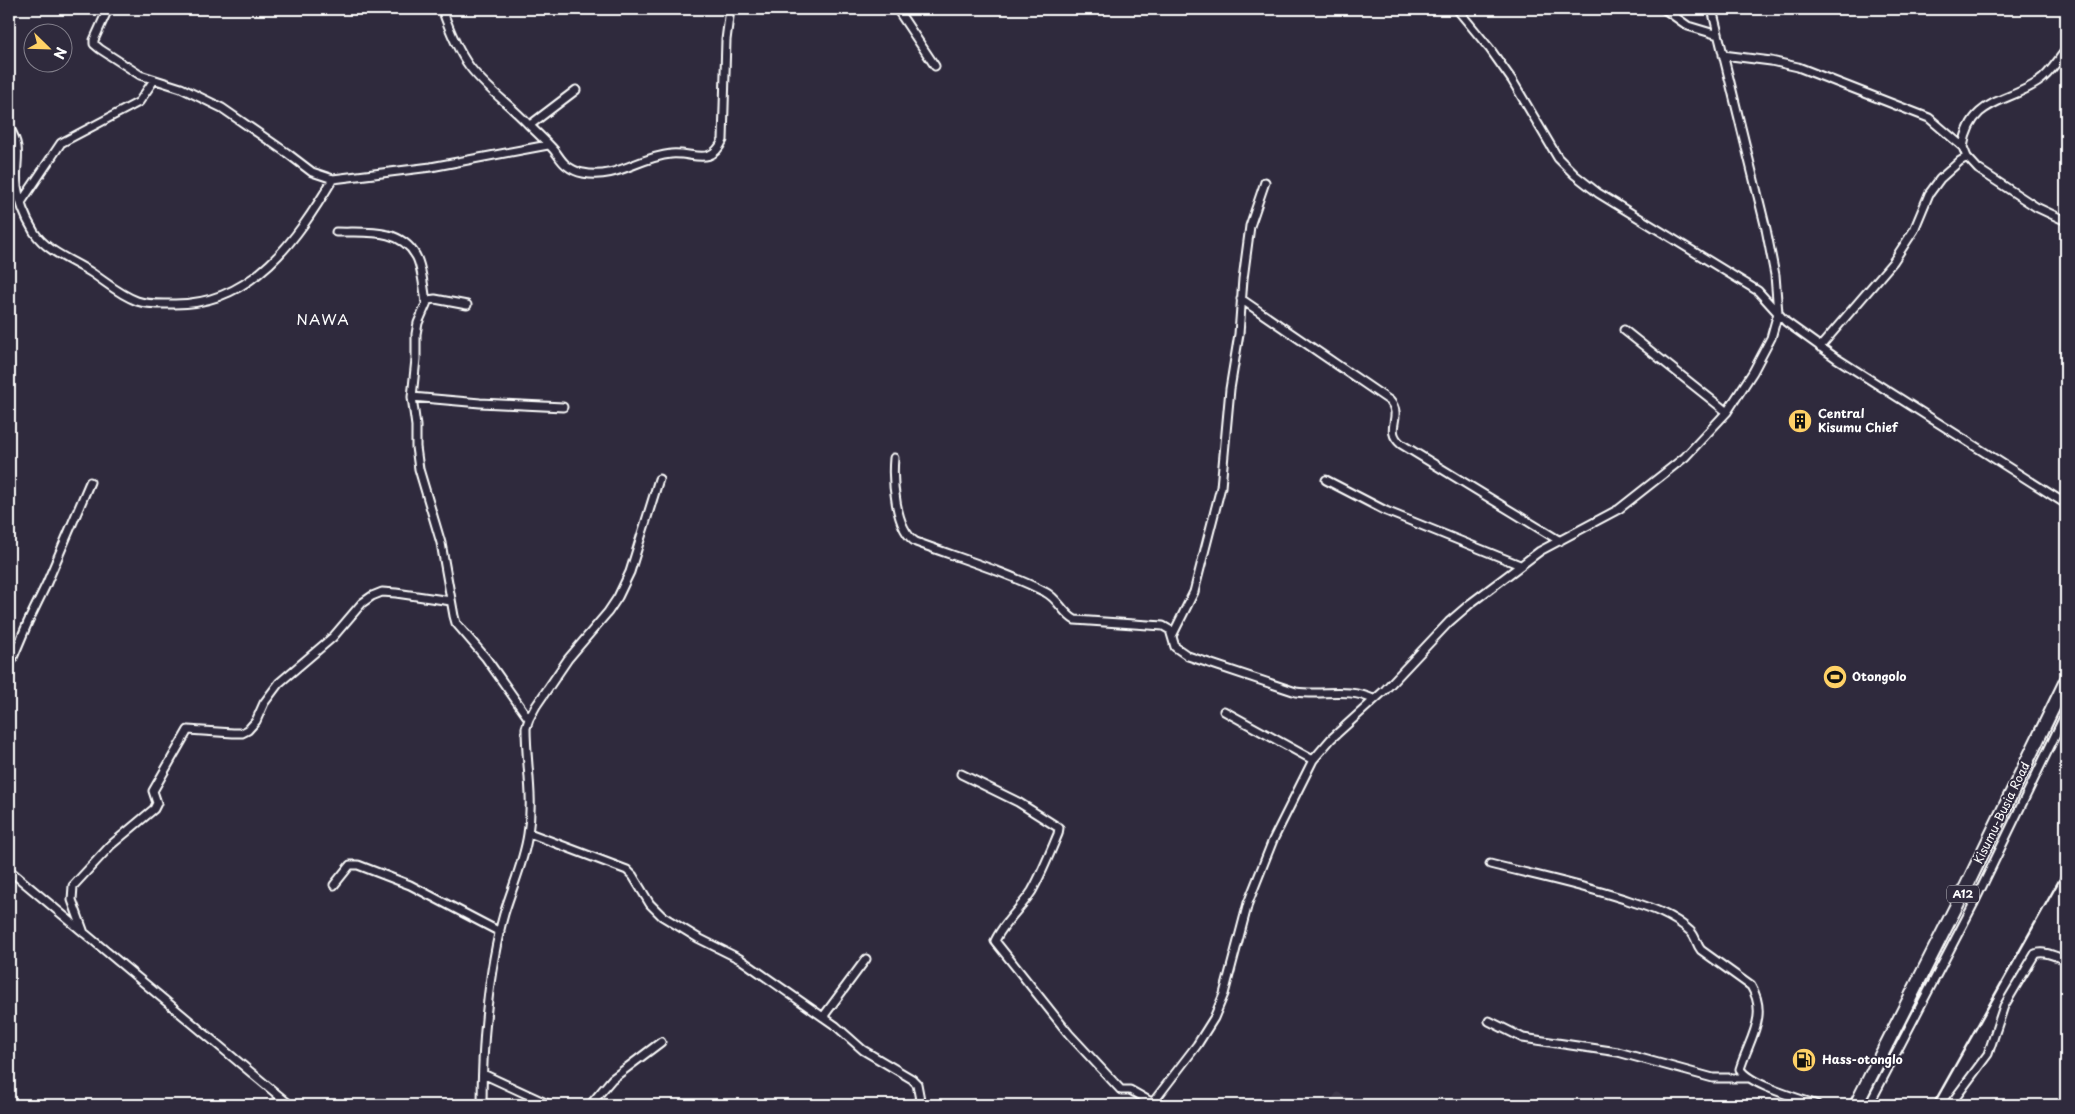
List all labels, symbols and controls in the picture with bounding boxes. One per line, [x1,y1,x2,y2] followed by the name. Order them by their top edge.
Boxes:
[22,22,72,72] north arrow
[49,44,72,62] text: N
[296,307,350,330] district label: NAWA
[1818,404,1899,436] place label: Central Kisumu Chief
[1787,408,1813,434] building icon: Central Kisumu Chief
[1822,664,1848,690] sports icon: Otongolo
[1852,667,1906,685] place label: Otongolo
[1969,759,2034,867] street label: Kisumu-Busia Road
[1947,886,1979,902] road number: A12
[1791,1047,1817,1073] fuel station icon: Hass-otonglo
[1822,1050,1903,1068] place label: Hass-otonglo

